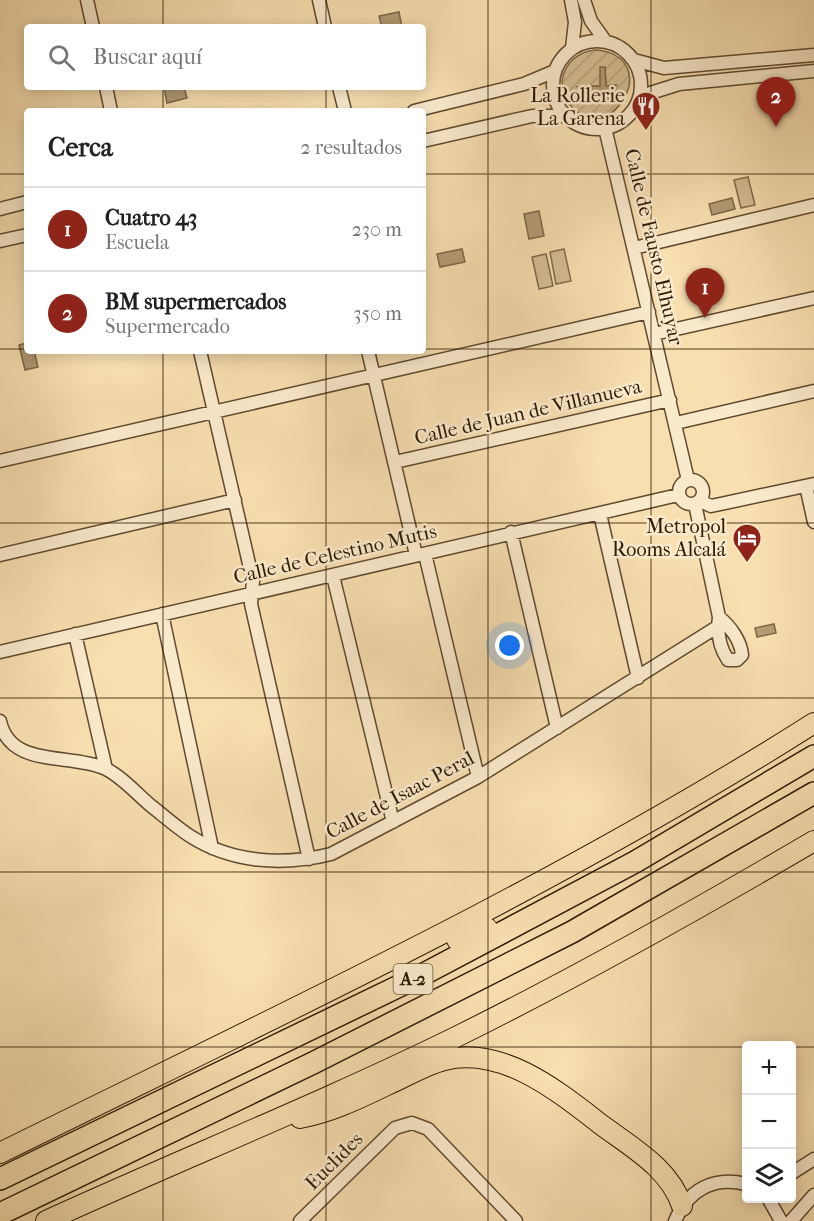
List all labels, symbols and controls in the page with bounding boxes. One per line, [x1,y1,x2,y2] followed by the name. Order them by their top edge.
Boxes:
[24,24,426,90] search box
[45,41,78,74] icon: search
[93,44,202,70] text: Buscar aquí
[756,78,796,127] pin: 2
[530,84,626,130] place label: La Rollerie La Garena
[630,90,662,132] restaurant icon: La Rollerie La Garena
[48,132,113,163] text: Cerca
[300,136,402,159] text: 2 resultados
[620,147,688,348] street label: Calle de Fausto Elhuyar
[105,205,197,231] text: Cuatro 43
[64,218,71,241] text: 1
[352,218,402,241] text: 230 m
[105,231,169,254] text: Escuela
[686,268,724,318] pin: 1
[105,289,286,315] text: BM supermercados
[62,302,73,325] text: 2
[353,302,402,325] text: 350 m
[105,315,230,338] text: Supermercado
[412,375,644,449] street label: Calle de Juan de Villanueva
[612,515,727,561] place label: Metropol Rooms Alcalá
[231,519,439,589] street label: Calle de Celestino Mutis
[731,522,763,564] hotel icon: Metropol Rooms Alcalá
[495,631,524,660] your location
[322,746,478,844] street label: Calle de Isaac Peral
[394,964,432,994] road number: A-2
[742,1041,796,1203] map controls
[742,1041,796,1095] button: +
[742,1095,796,1149] button: −
[301,1128,367,1194] street label: Euclides
[742,1149,796,1203] button: layers

